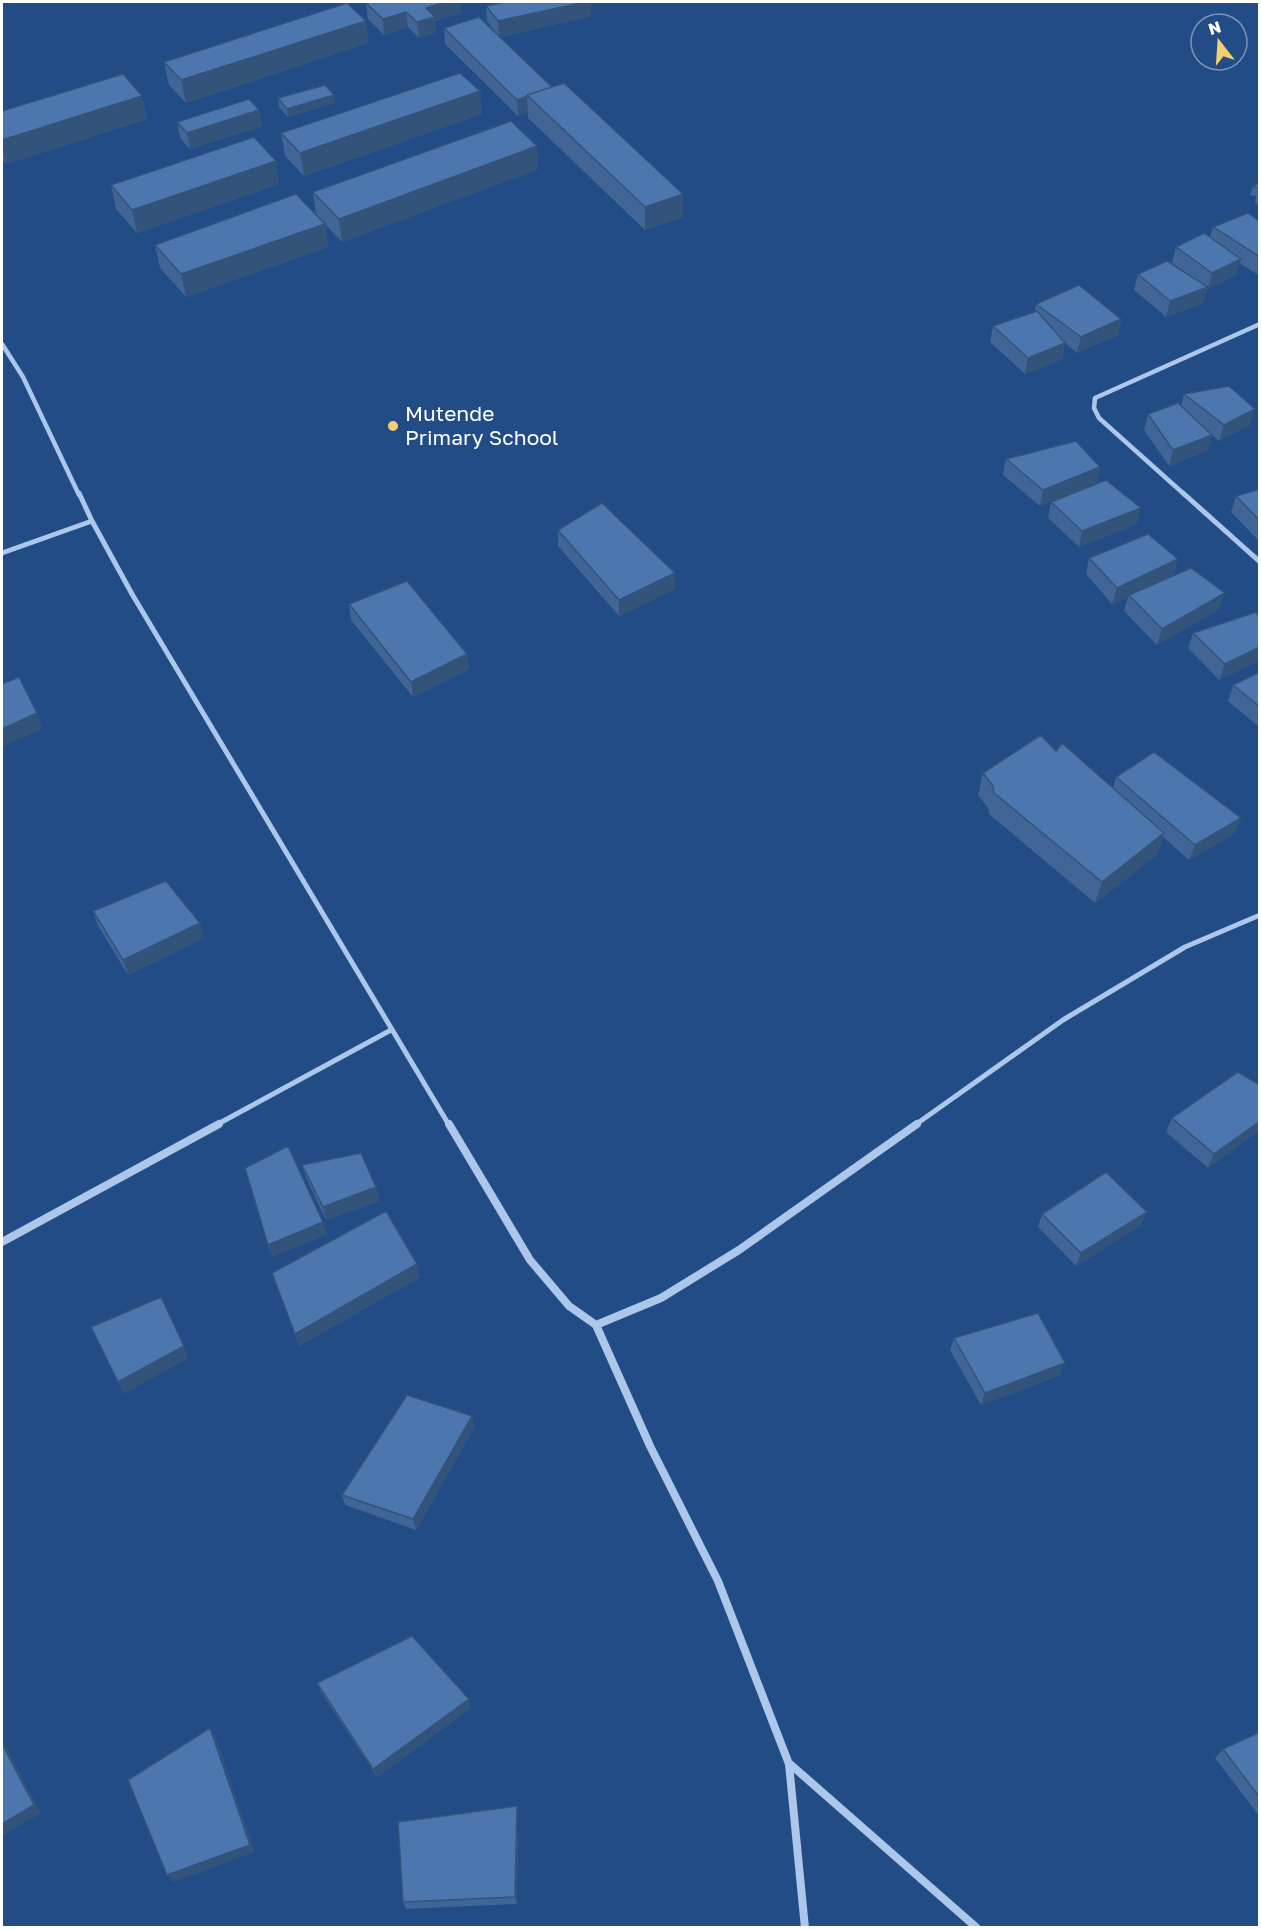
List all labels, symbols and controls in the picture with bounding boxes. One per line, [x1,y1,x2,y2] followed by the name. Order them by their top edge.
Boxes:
[1189,12,1249,72] north arrow
[1206,16,1223,39] text: N
[405,400,559,450] place label: Mutende Primary School
[386,419,400,433] marker: Mutende Primary School

